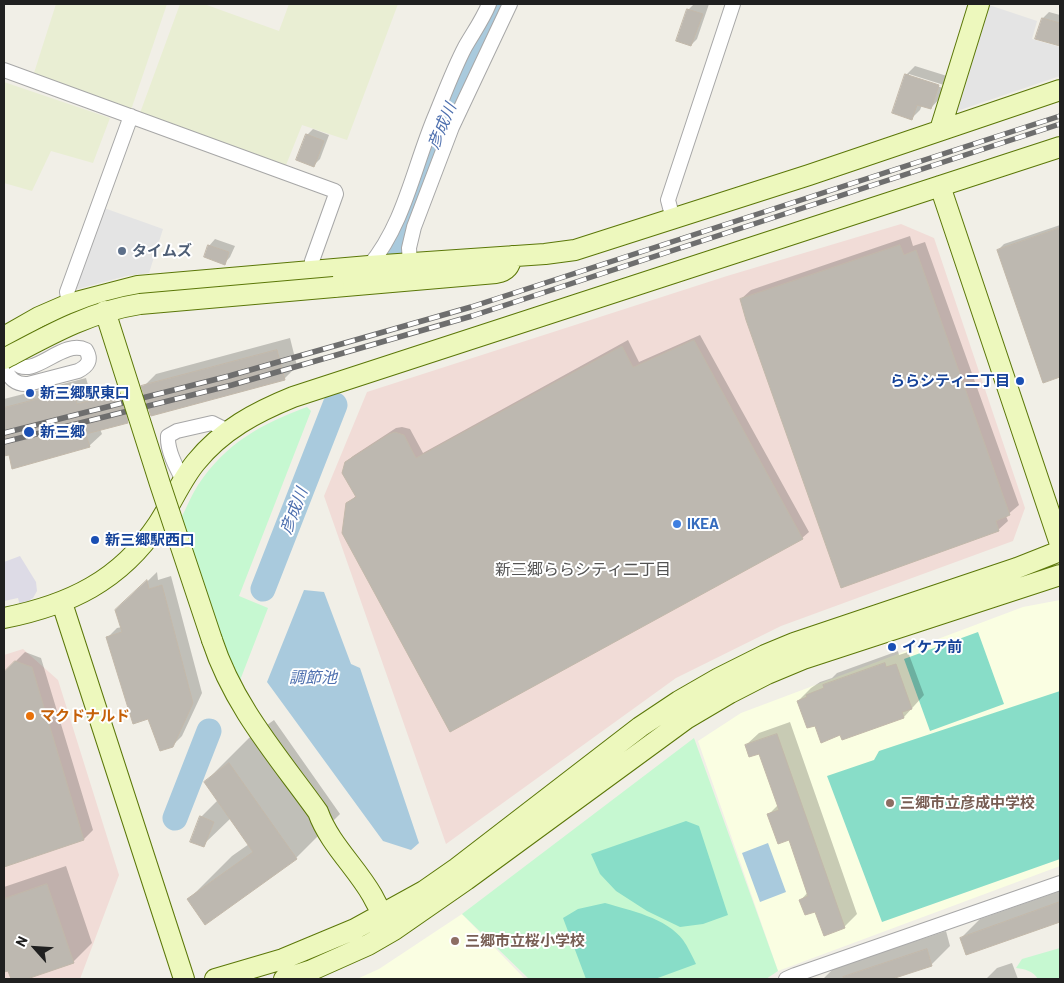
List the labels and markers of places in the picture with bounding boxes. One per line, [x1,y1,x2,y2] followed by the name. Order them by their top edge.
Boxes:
[132,242,192,260] place label: タイムズ
[116,245,128,257] marker: タイムズ
[890,372,1010,390] place label: ららシティ二丁目
[1014,375,1026,387] marker: ららシティ二丁目
[40,384,130,402] place label: 新三郷駅東口
[24,387,36,399] marker: 新三郷駅東口
[40,423,85,441] place label: 新三郷
[22,425,36,439] marker: 新三郷
[687,515,719,533] place label: IKEA
[671,518,683,530] marker: IKEA
[105,531,195,549] place label: 新三郷駅西口
[89,534,101,546] marker: 新三郷駅西口
[902,638,962,656] place label: イケア前
[886,641,898,653] marker: イケア前
[40,707,130,725] place label: マクドナルド
[24,710,36,722] marker: マクドナルド
[900,794,1035,812] place label: 三郷市立彦成中学校
[884,797,896,809] marker: 三郷市立彦成中学校
[465,932,585,950] place label: 三郷市立桜小学校
[449,935,461,947] marker: 三郷市立桜小学校

